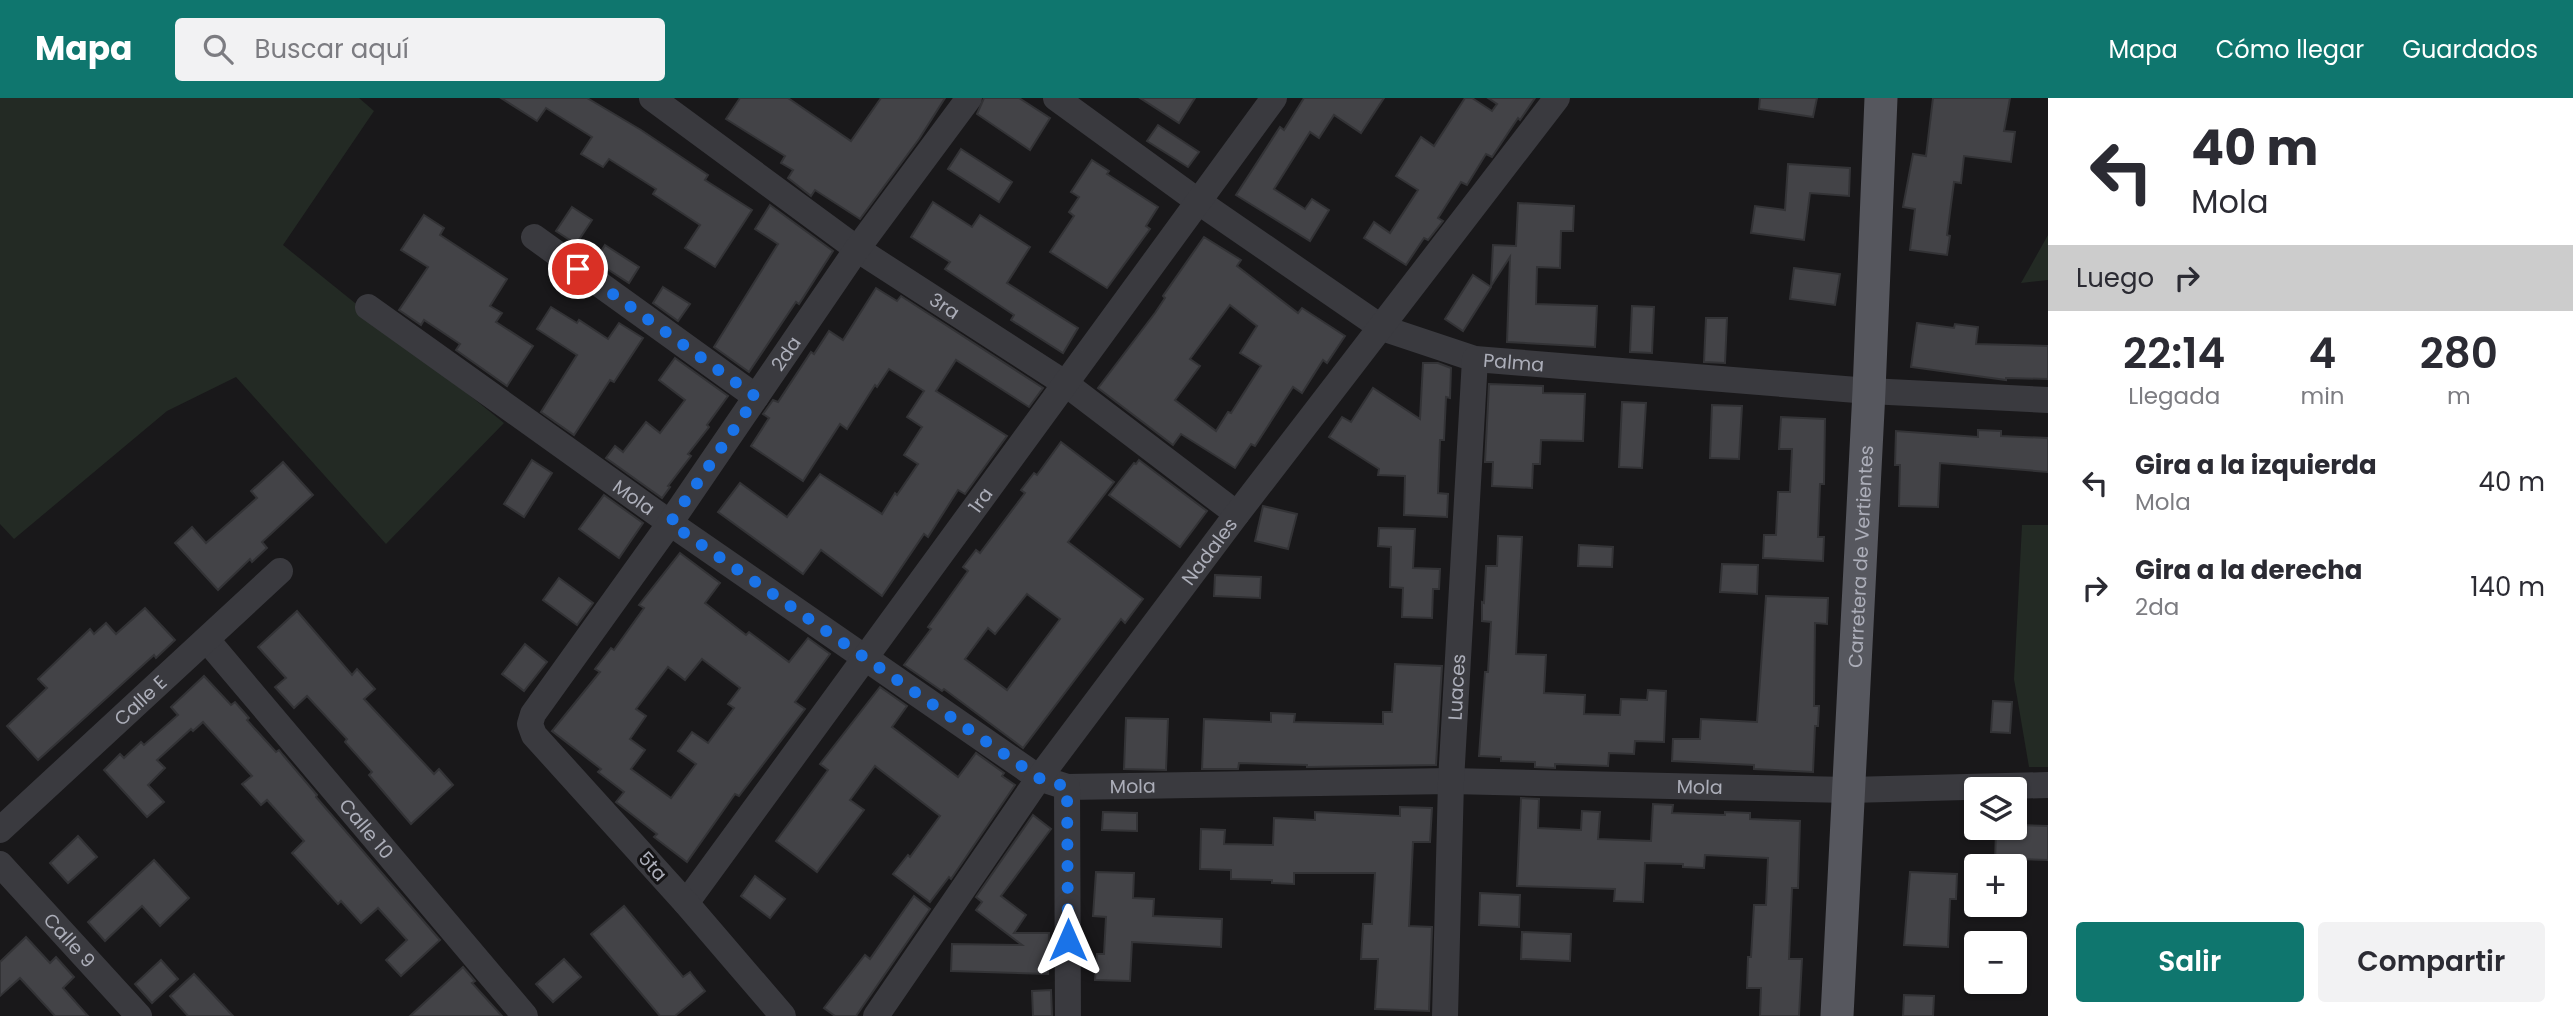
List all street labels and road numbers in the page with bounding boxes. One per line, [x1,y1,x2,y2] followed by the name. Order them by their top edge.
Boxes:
[924,286,965,326] street label: 3ra
[765,331,808,376] street label: 2da
[1482,347,1545,379] street label: Palma
[1842,445,1880,669] street label: Carretera de Vertientes
[607,473,660,522] street label: Mola
[962,482,999,519] street label: 1ra
[1175,512,1244,591] street label: Nadales
[1441,653,1472,721] street label: Luaces
[108,669,173,732] street label: Calle E
[1110,773,1156,800] street label: Mola
[1676,773,1723,801] street label: Mola
[333,793,400,865] street label: Calle 10
[632,846,673,887] street label: 5ta
[37,907,101,974] street label: Calle 9

